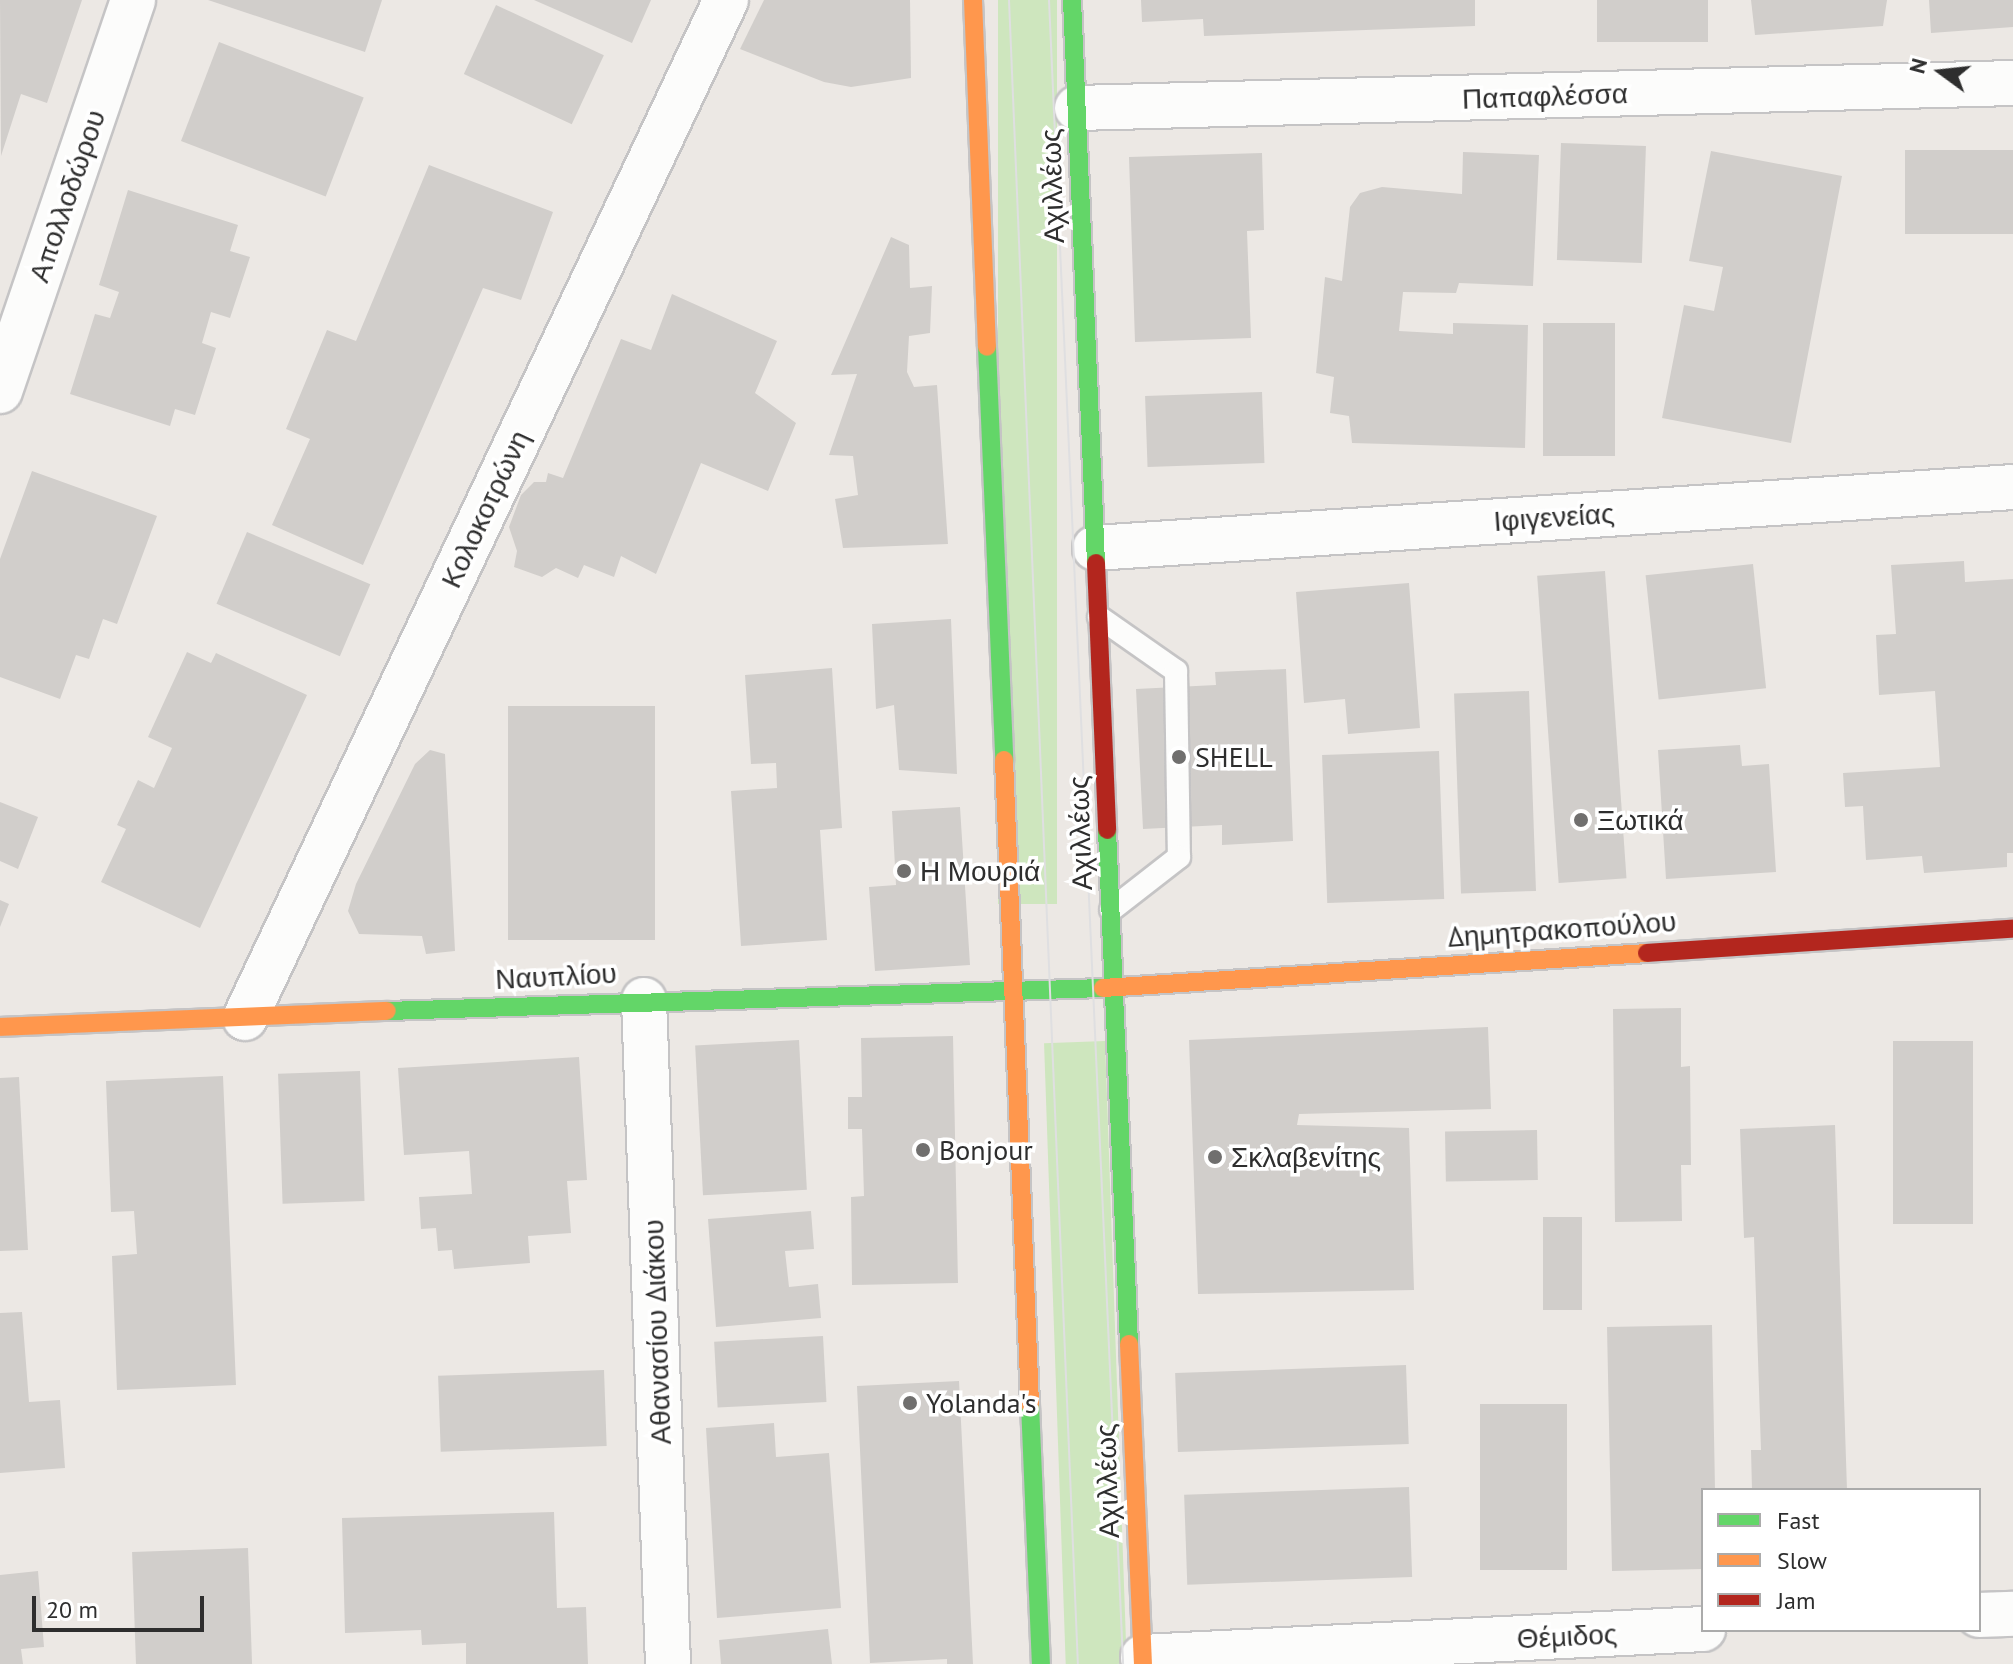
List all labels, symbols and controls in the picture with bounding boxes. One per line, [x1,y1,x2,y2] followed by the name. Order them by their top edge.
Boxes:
[1901,32,1981,112] north arrow
[1902,55,1933,76] text: N
[1461,76,1629,116] street label: Παπαφλέσσα
[22,106,112,286] street label: Απολλοδώρου
[1033,128,1071,244] street label: Αχιλλέως
[434,425,536,593] street label: Κολοκοτρώνη
[1492,496,1616,538] street label: Ιφιγενείας
[1195,740,1273,774] place label: SHELL
[1170,748,1188,766] marker: SHELL
[1061,775,1099,891] street label: Αχιλλέως
[1597,803,1684,837] place label: Ξωτικά
[1572,811,1590,829] marker: Ξωτικά
[920,854,1040,888] place label: Η Μουριά
[895,862,913,880] marker: Η Μουριά
[1447,904,1677,954] street label: Δημητρακοπούλου
[494,956,618,996] street label: Ναυπλίου
[939,1133,1033,1167] place label: Bonjour
[1231,1140,1381,1174] place label: Σκλαβενίτης
[914,1141,932,1159] marker: Bonjour
[1206,1148,1224,1166] marker: Σκλαβενίτης
[636,1219,678,1445] street label: Αθανασίου Διάκου
[926,1386,1037,1420] place label: Yolanda's
[901,1394,919,1412] marker: Yolanda's
[1088,1423,1126,1539] street label: Αχιλλέως
[1701,1488,1981,1632] legend
[1777,1505,1820,1536] text: Fast
[1777,1545,1827,1576] text: Slow
[36,1580,208,1630] scale bar
[1777,1585,1815,1616] text: Jam
[46,1594,98,1625] text: 20 m
[1516,1617,1618,1655] street label: Θέμιδος

